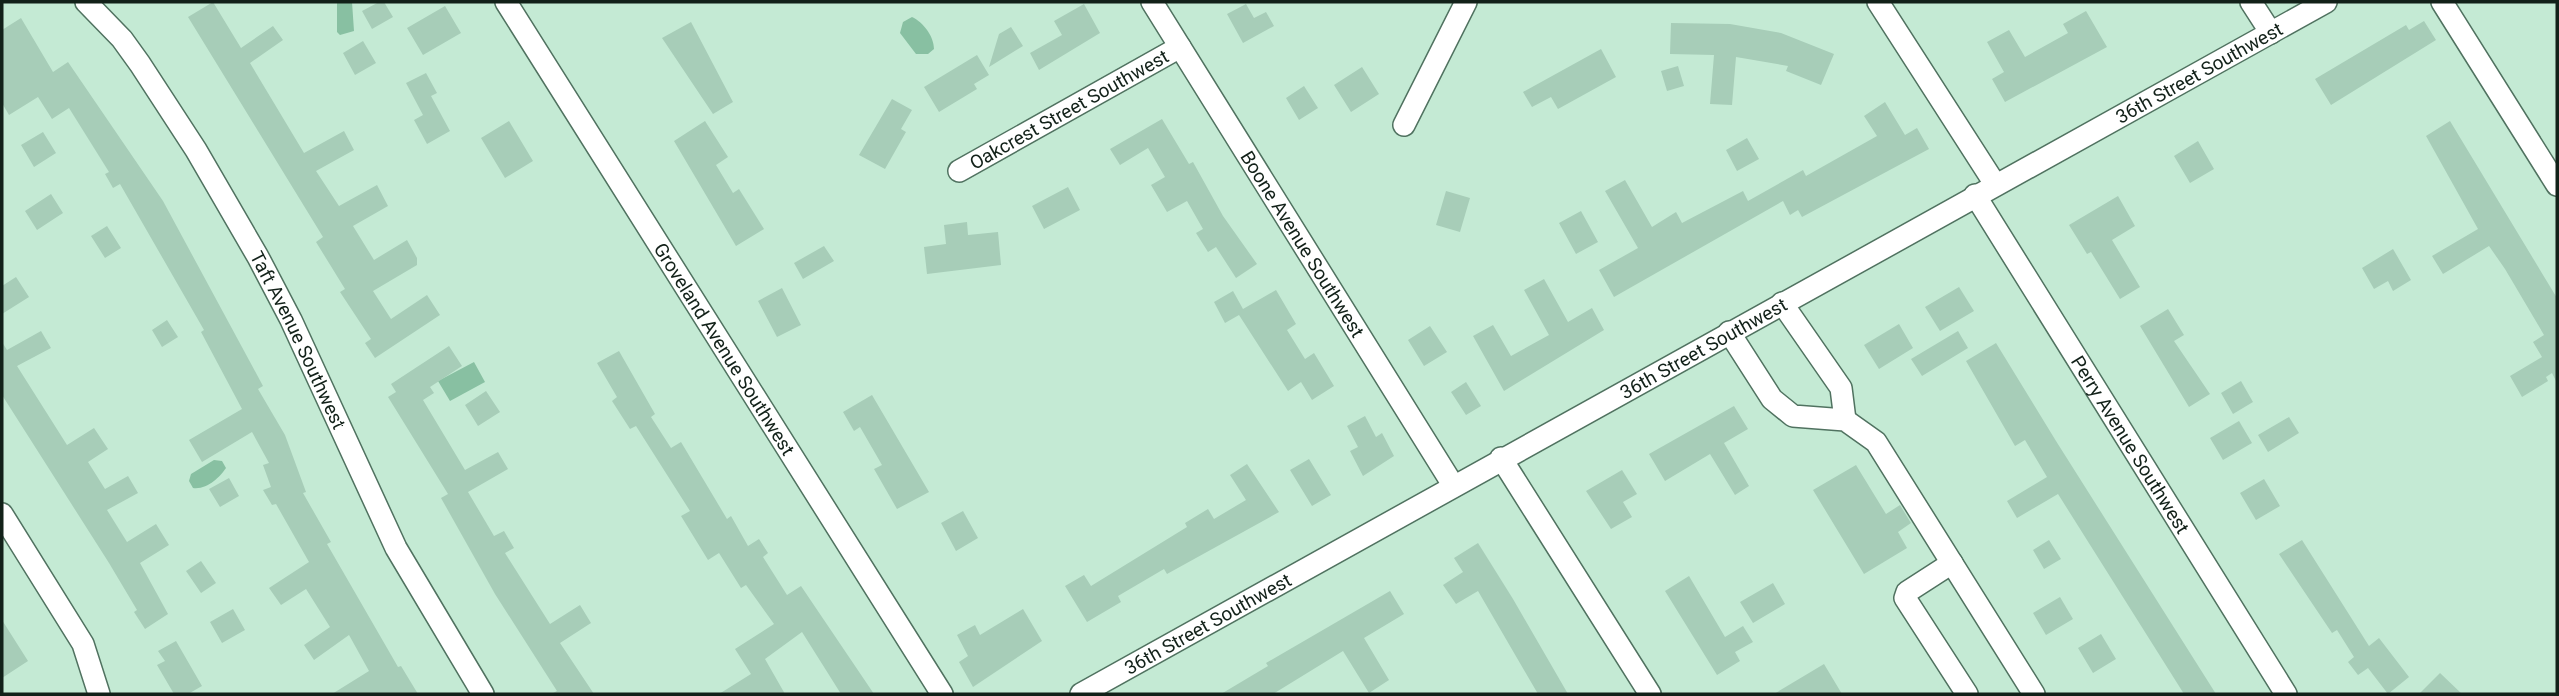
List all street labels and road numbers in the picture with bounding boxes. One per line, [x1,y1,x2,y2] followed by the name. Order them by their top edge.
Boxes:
[2112,18,2287,129] street label: 36th Street Southwest
[966,45,1173,175] street label: Oakcrest Street Southwest
[1236,147,1369,342] street label: Boone Avenue Southwest
[649,239,800,460] street label: Groveland Avenue Southwest
[245,247,351,433] street label: Taft Avenue Southwest
[1616,293,1791,404] street label: 36th Street Southwest
[2066,352,2194,538] street label: Perry Avenue Southwest
[1121,568,1295,680] street label: 36th Street Southwest

